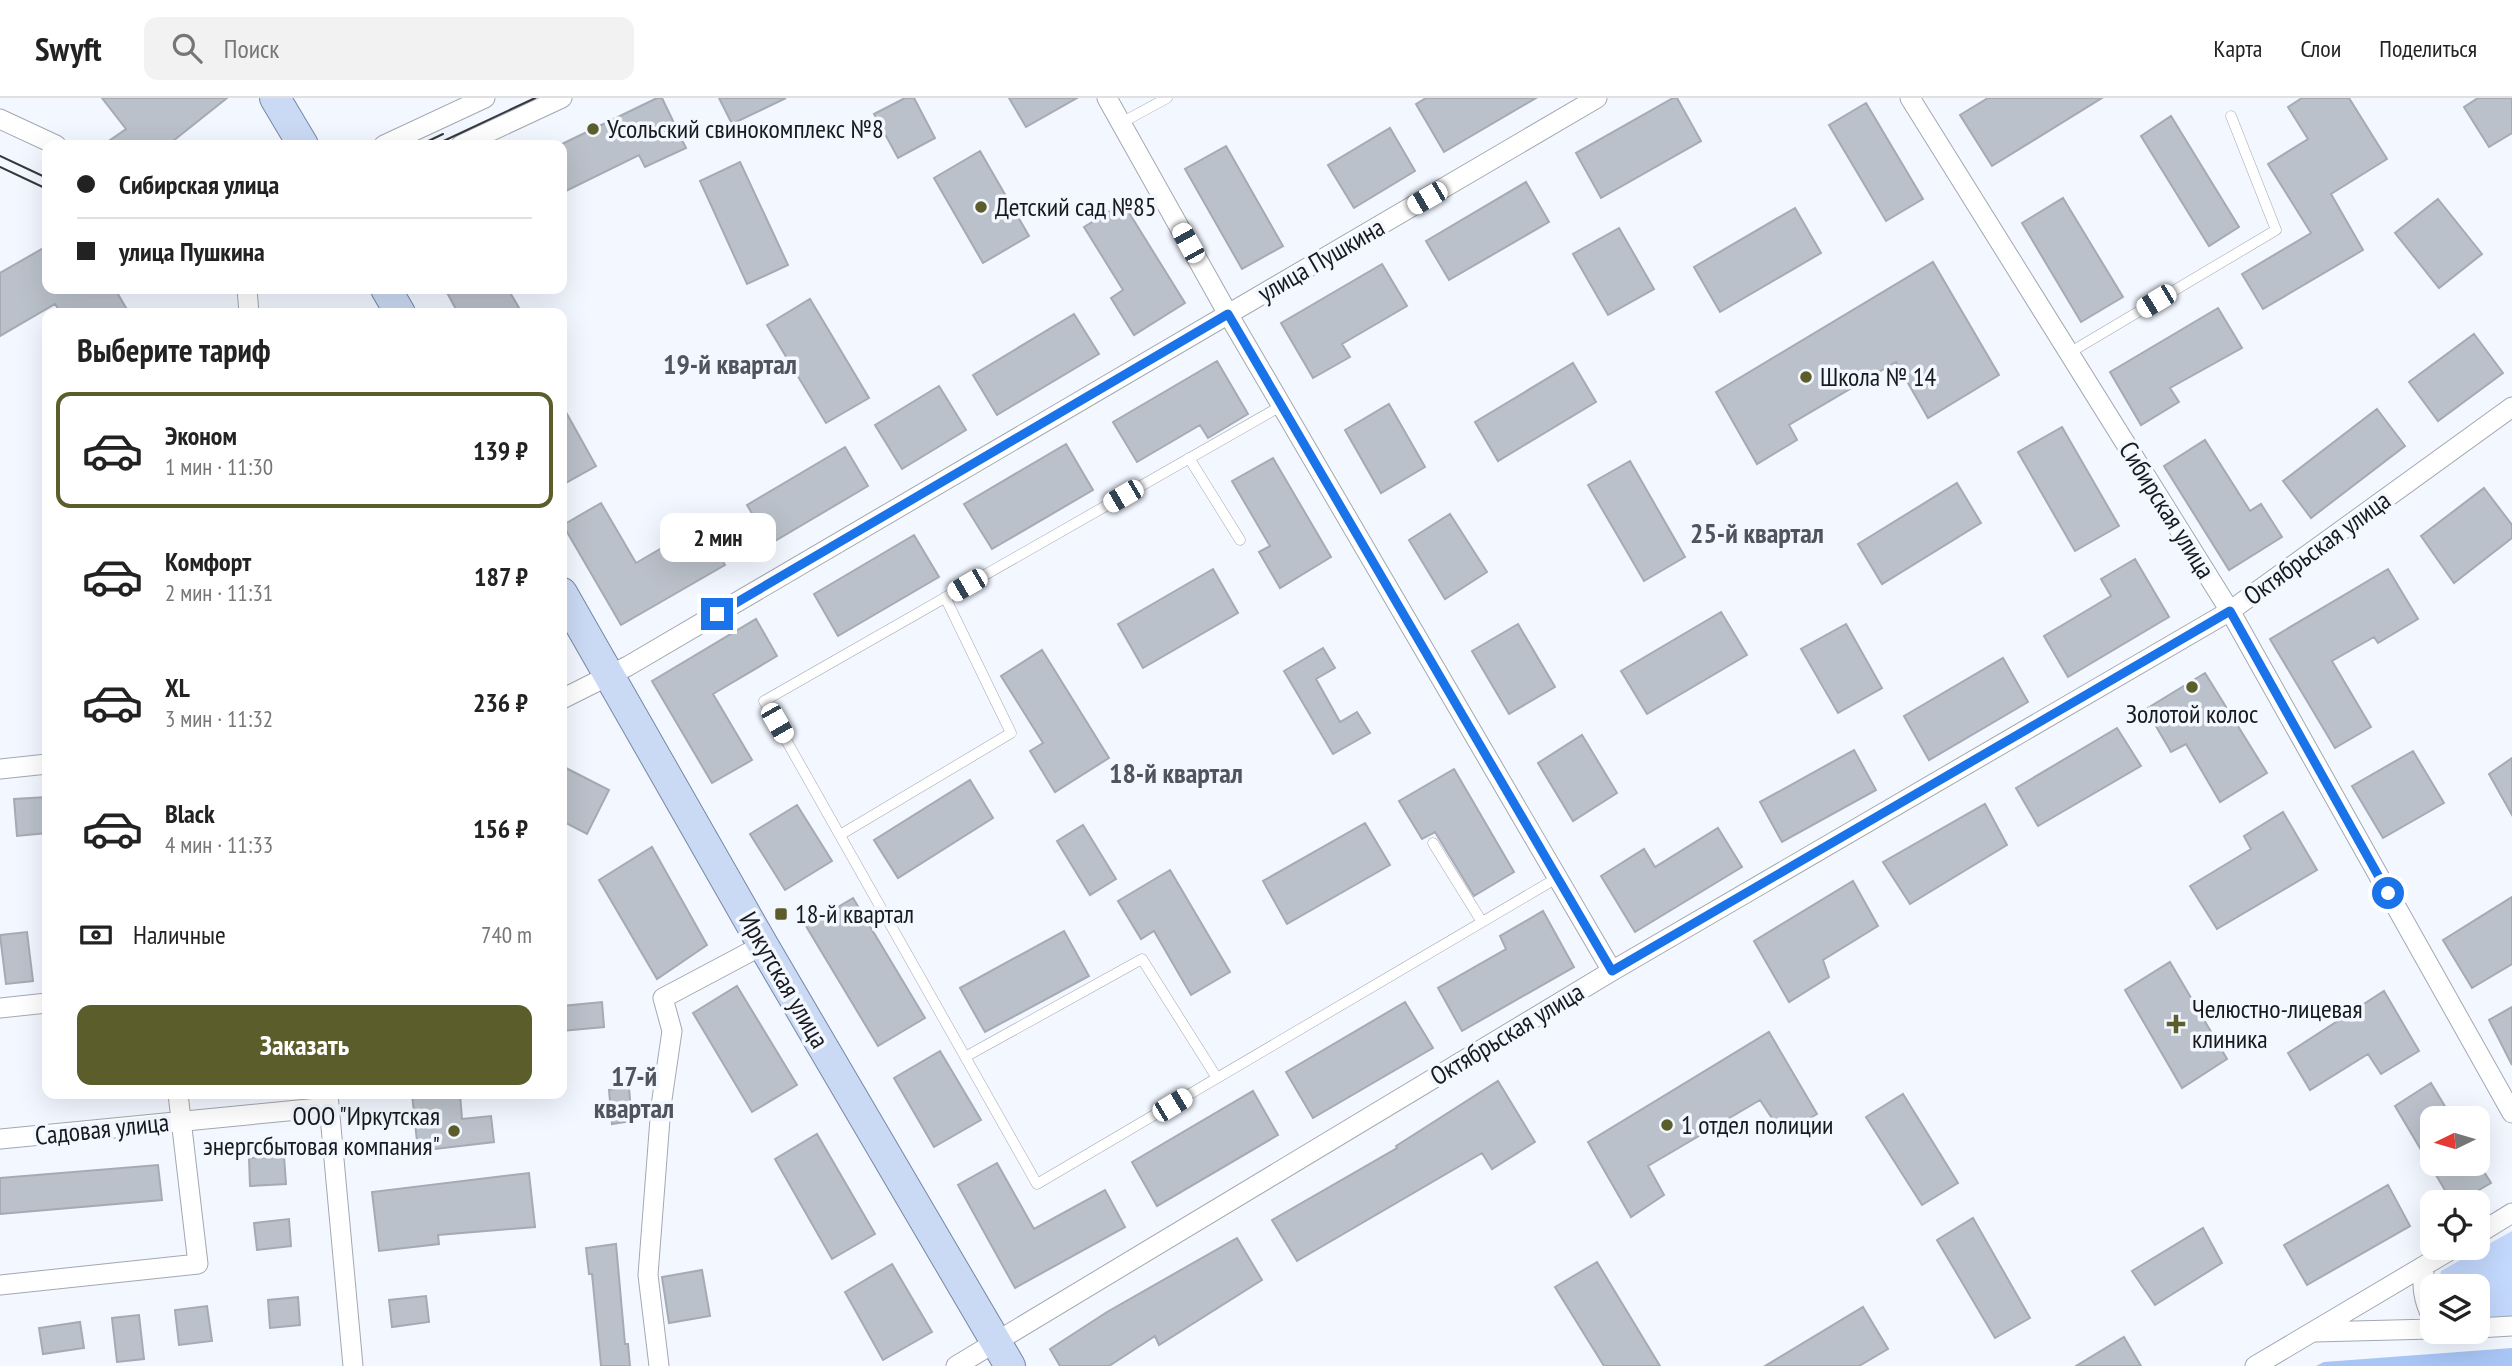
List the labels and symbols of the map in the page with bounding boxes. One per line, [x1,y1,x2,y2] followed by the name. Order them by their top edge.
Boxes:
[607,112,884,145] place label: Усольский свинокомплекс №8
[585,121,601,137] marker: Усольский свинокомплекс №8
[1404,178,1451,218] car
[995,190,1157,223] place label: Детский сад №85
[973,199,989,215] marker: Детский сад №85
[1251,210,1390,309] street label: улица Пушкина
[1169,220,1208,266] car
[2133,281,2180,321] car
[663,345,797,382] district label: 19-й квартал
[1820,360,1936,393] place label: Школа № 14
[1798,369,1814,385] marker: Школа № 14
[2112,435,2223,585] street label: Сибирская улица
[1100,476,1147,516] car
[2237,483,2397,612] street label: Октябрьская улица
[659,512,775,561] callout: 2 мин
[1690,514,1824,551] district label: 25-й квартал
[944,565,991,605] car
[701,598,733,630] route end
[2184,679,2200,695] marker: Золотой колос
[2126,697,2258,730] place label: Золотой колос
[758,700,797,746] car
[1109,754,1243,791] district label: 18-й квартал
[2372,877,2404,909] route start
[795,897,914,930] place label: 18-й квартал
[732,906,837,1054] street label: Иркутская улица
[773,906,789,922] marker: 18-й квартал
[1424,975,1590,1092] street label: Октябрьская улица
[2192,992,2363,1055] place label: Челюстно-лицевая клиника
[2166,1014,2186,1034] marker: Челюстно-лицевая клиника
[594,1057,674,1126] district label: 17-й квартал
[1149,1085,1196,1125] car
[203,1099,440,1162] place label: ООО "Иркутская энергсбытовая компания"
[33,1105,171,1152] street label: Садовая улица
[2420,1106,2490,1176] north arrow
[1681,1108,1834,1141] place label: 1 отдел полиции
[1659,1117,1675,1133] marker: 1 отдел полиции
[446,1123,462,1139] marker: ООО "Иркутская энергсбытовая компания"

